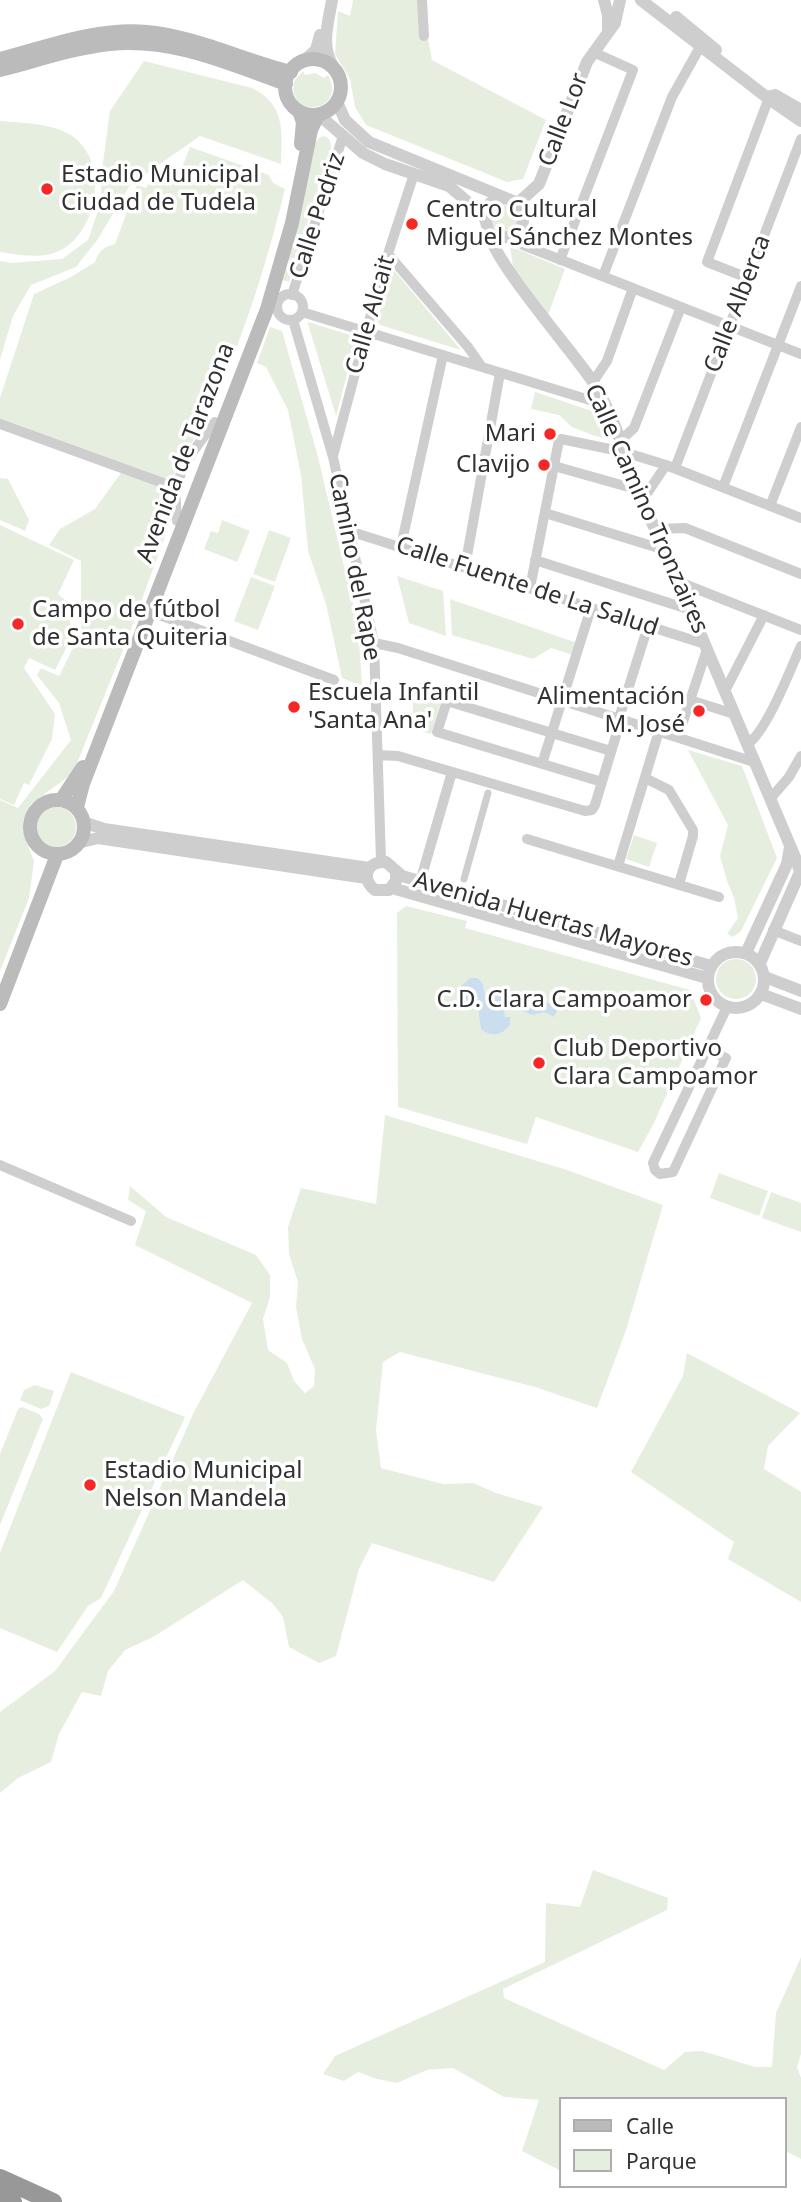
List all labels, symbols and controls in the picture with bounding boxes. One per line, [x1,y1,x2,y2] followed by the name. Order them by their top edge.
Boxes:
[533,69,595,171] street label: Calle Lor
[284,149,352,283] street label: Calle Pedriz
[61,161,259,217] place label: Estadio Municipal Ciudad de Tudela
[39,181,55,197] marker: Estadio Municipal Ciudad de Tudela
[426,196,693,252] place label: Centro Cultural Miguel Sánchez Montes
[404,216,420,232] marker: Centro Cultural Miguel Sánchez Montes
[699,231,777,377] street label: Calle Alberca
[340,252,402,378] street label: Calle Alcait
[131,339,241,567] street label: Avenida de Tarazona
[578,380,714,638] street label: Calle Camino Tronzaires
[485,420,536,448] place label: Mari
[542,426,558,442] marker: Mari
[456,451,530,479] place label: Clavijo
[536,457,552,473] marker: Clavijo
[322,471,386,663] street label: Camino del Rape
[392,531,662,643] street label: Calle Fuente de La Salud
[32,596,228,652] place label: Campo de fútbol de Santa Quiteria
[10,616,26,632] marker: Campo de fútbol de Santa Quiteria
[308,679,479,735] place label: Escuela Infantil 'Santa Ana'
[537,683,685,739] place label: Alimentación M. José
[286,699,302,715] marker: Escuela Infantil 'Santa Ana'
[691,703,707,719] marker: Alimentación M. José
[410,866,696,974] street label: Avenida Huertas Mayores
[437,986,692,1014] place label: C.D. Clara Campoamor
[698,992,714,1008] marker: C.D. Clara Campoamor
[553,1035,758,1091] place label: Club Deportivo Clara Campoamor
[531,1055,547,1071] marker: Club Deportivo Clara Campoamor
[104,1457,302,1513] place label: Estadio Municipal Nelson Mandela
[82,1477,98,1493] marker: Estadio Municipal Nelson Mandela
[560,2097,787,2188] legend
[626,2112,674,2140] text: Calle
[626,2147,696,2175] text: Parque

